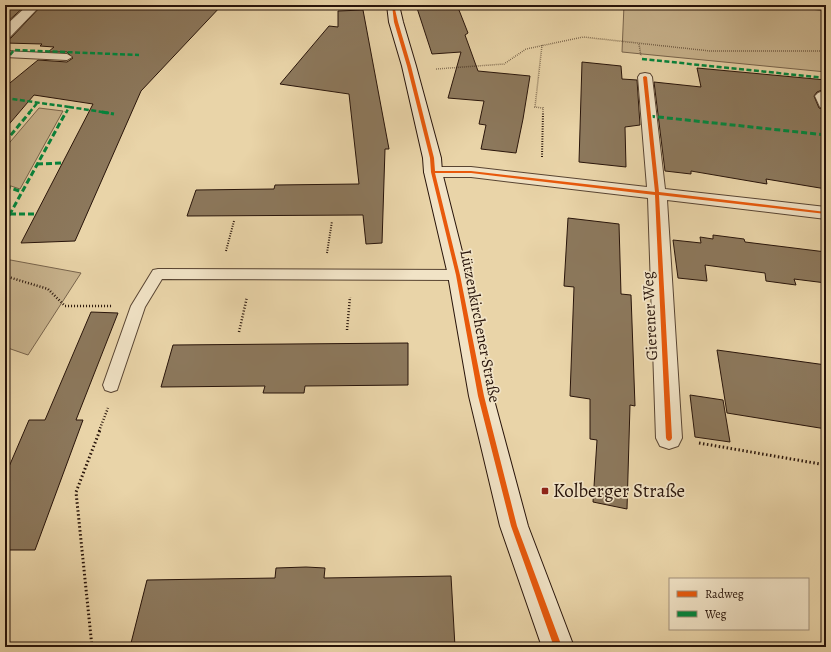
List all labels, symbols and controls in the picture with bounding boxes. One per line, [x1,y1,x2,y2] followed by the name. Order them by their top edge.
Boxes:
[454,248,506,404] street label: Lützenkirchener Straße
[637,271,663,361] street label: Gierener Weg
[553,478,685,504] place label: Kolberger Straße
[540,486,550,496] marker: Kolberger Straße
[669,578,809,630] legend
[705,586,744,602] text: Radweg
[704,606,727,622] text: Weg

